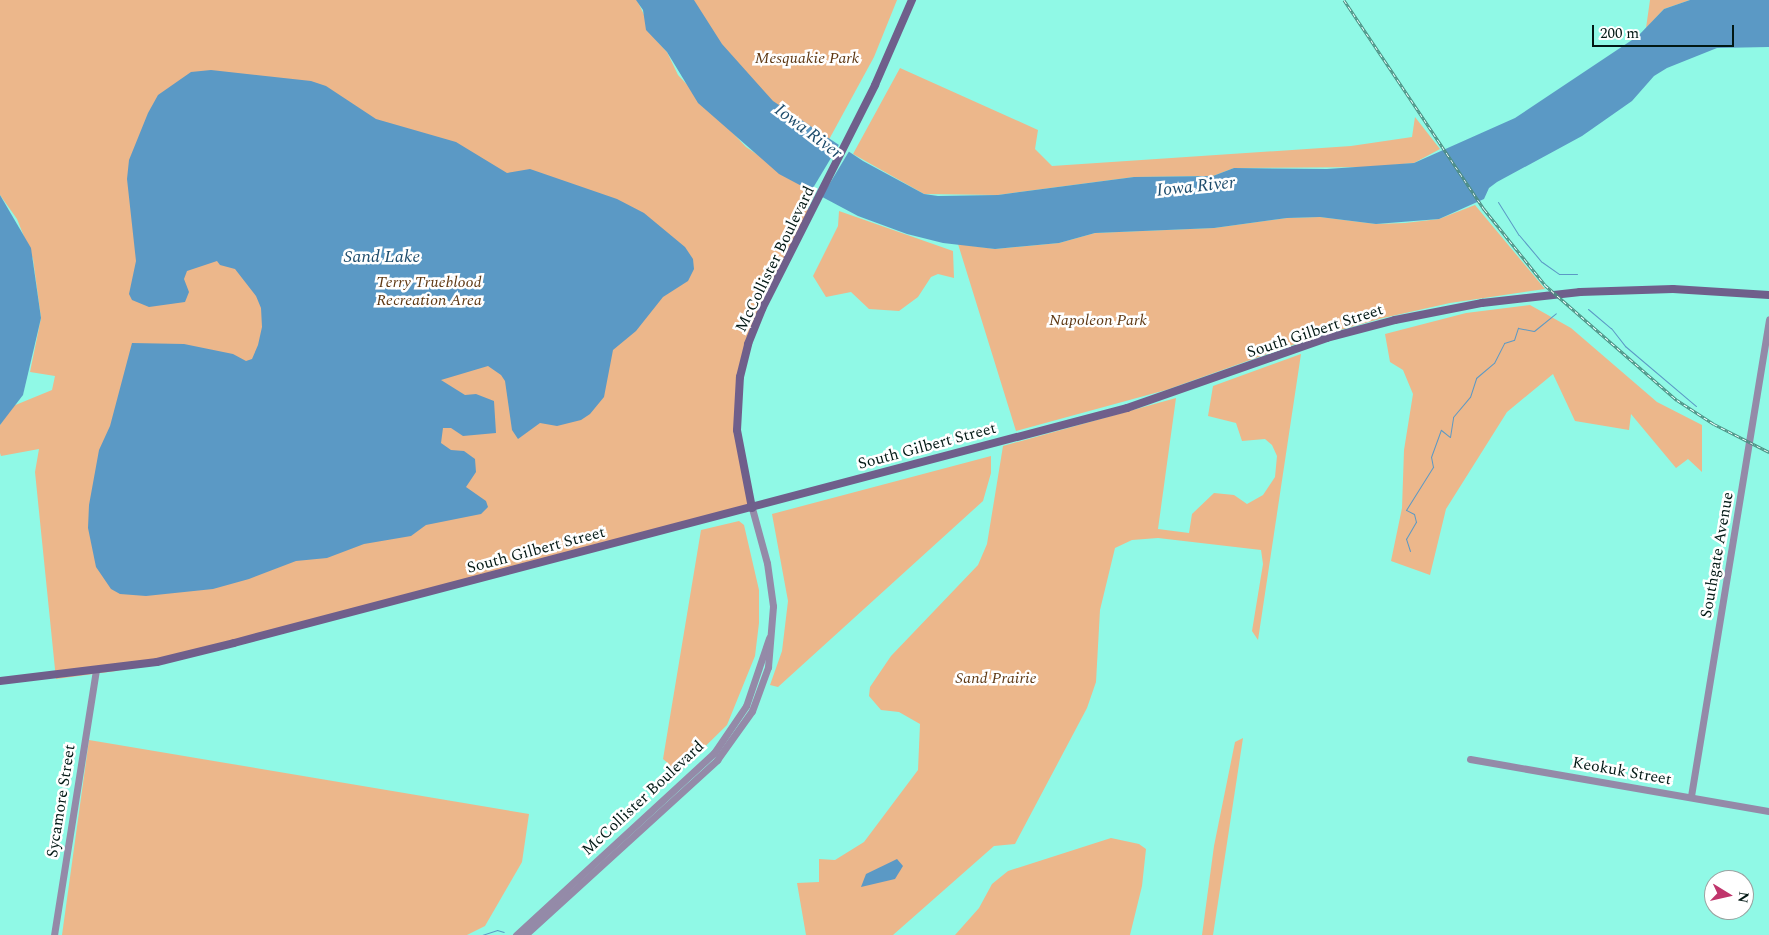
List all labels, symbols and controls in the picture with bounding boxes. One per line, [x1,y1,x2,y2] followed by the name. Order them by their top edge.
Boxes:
[1594,15,1736,47] scale bar
[1600,22,1639,45] text: 200 m
[755,48,859,68] park label: Mesquakie Park
[770,100,846,164] water label: Iowa River
[1156,172,1236,202] water label: Iowa River
[731,183,819,335] street label: McCollister Boulevard
[344,246,420,268] water label: Sand Lake
[376,272,482,310] park label: Terry Trueblood Recreation Area
[1244,300,1386,362] street label: South Gilbert Street
[1049,310,1147,330] park label: Napoleon Park
[856,418,998,474] street label: South Gilbert Street
[1696,490,1738,620] street label: Southgate Avenue
[465,522,607,578] street label: South Gilbert Street
[955,668,1037,688] park label: Sand Prairie
[578,737,708,859] street label: McCollister Boulevard
[43,743,79,859] street label: Sycamore Street
[1571,753,1673,789] street label: Keokuk Street
[1704,870,1754,920] north arrow
[1732,890,1755,905] text: N

